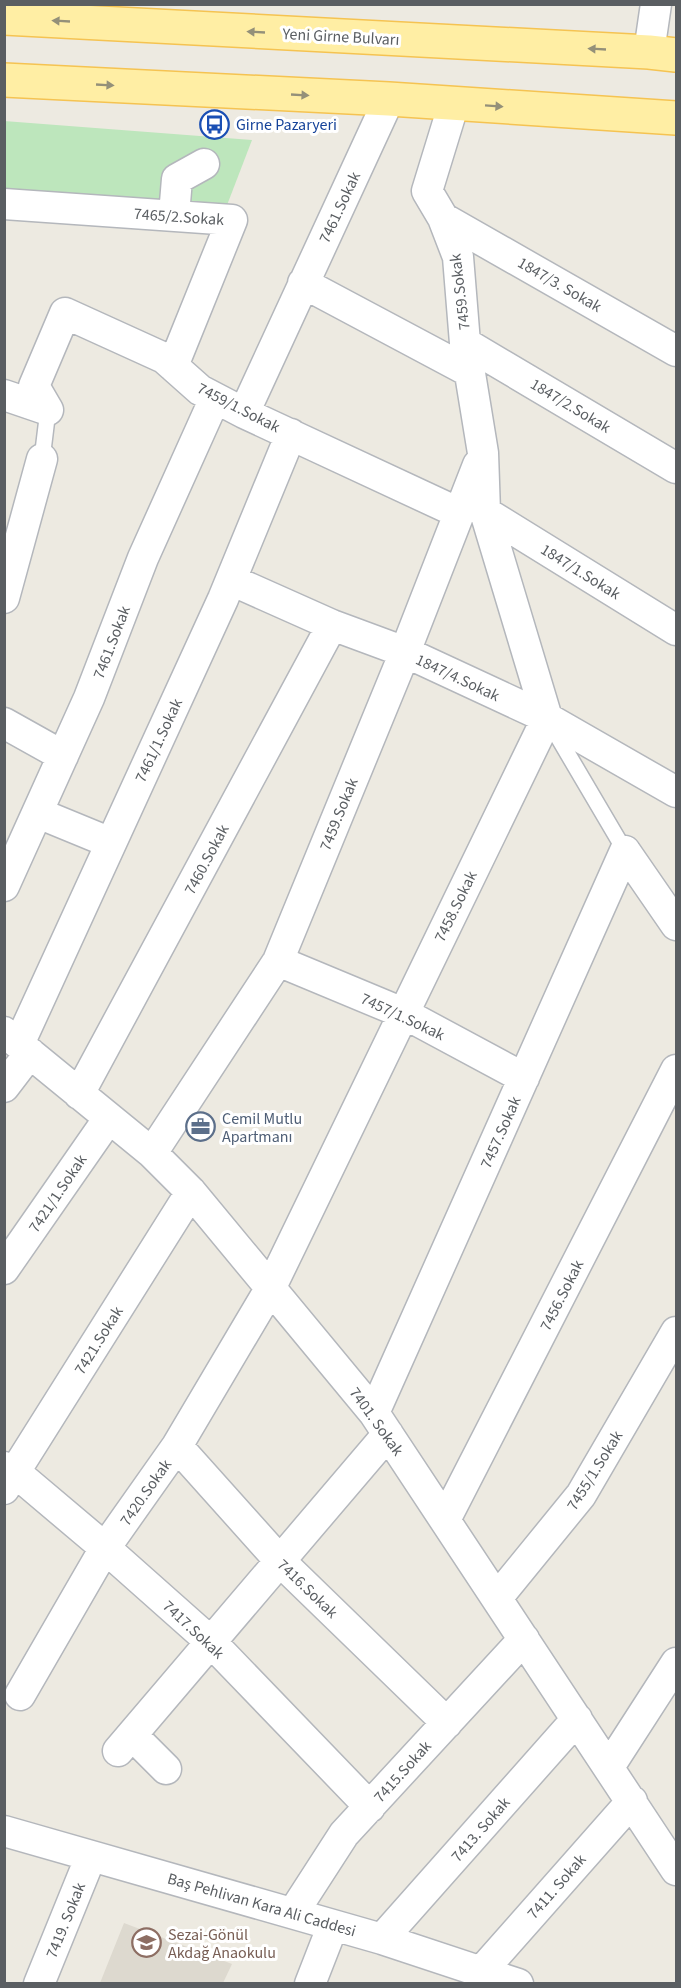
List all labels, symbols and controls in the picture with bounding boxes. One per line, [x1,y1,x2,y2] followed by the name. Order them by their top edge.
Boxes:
[52,16,71,26] one-way arrow
[281,23,400,51] street label: Yeni Girne Bulvarı
[246,27,265,36] one-way arrow
[588,44,607,54] one-way arrow
[95,81,114,90] one-way arrow
[290,90,309,99] one-way arrow
[485,101,504,111] one-way arrow
[199,108,231,140] bus stop icon: Girne Pazaryeri
[236,114,337,136] place label: Girne Pazaryeri
[314,168,366,247] street label: 7461.Sokak
[133,203,225,231] street label: 7465/2.Sokak
[444,252,476,331] street label: 7459.Sokak
[514,252,606,318] street label: 1847/3. Sokak
[526,373,615,439] street label: 1847/2.Sokak
[193,378,284,438] street label: 7459/1.Sokak
[536,539,625,605] street label: 1847/1.Sokak
[88,603,136,682] street label: 7461.Sokak
[412,649,503,707] street label: 1847/4.Sokak
[130,695,188,786] street label: 7461/1.Sokak
[314,775,364,854] street label: 7459.Sokak
[179,820,235,899] street label: 7460.Sokak
[429,867,483,946] street label: 7458.Sokak
[357,988,448,1046] street label: 7457/1.Sokak
[475,1093,527,1172] street label: 7457.Sokak
[222,1108,302,1148] place label: Cemil Mutlu Apartmanı
[185,1111,217,1143] office icon: Cemil Mutlu Apartmanı
[23,1150,92,1237] street label: 7421/1.Sokak
[535,1256,589,1335] street label: 7456.Sokak
[69,1302,129,1379] street label: 7421.Sokak
[344,1383,409,1460] street label: 7401. Sokak
[562,1426,628,1515] street label: 7455/1.Sokak
[115,1455,177,1530] street label: 7420.Sokak
[272,1554,343,1623] street label: 7416.Sokak
[158,1596,229,1664] street label: 7417.Sokak
[369,1736,437,1808] street label: 7415.Sokak
[446,1792,515,1867] street label: 7413. Sokak
[522,1849,591,1924] street label: 7411. Sokak
[165,1867,359,1942] street label: Baş Pehlivan Kara Ali Caddesi
[41,1879,91,1962] street label: 7419. Sokak
[168,1924,276,1964] place label: Sezai-Gönül Akdağ Anaokulu
[131,1927,163,1959] school or university icon: Sezai-Gönül Akdağ Anaokulu

